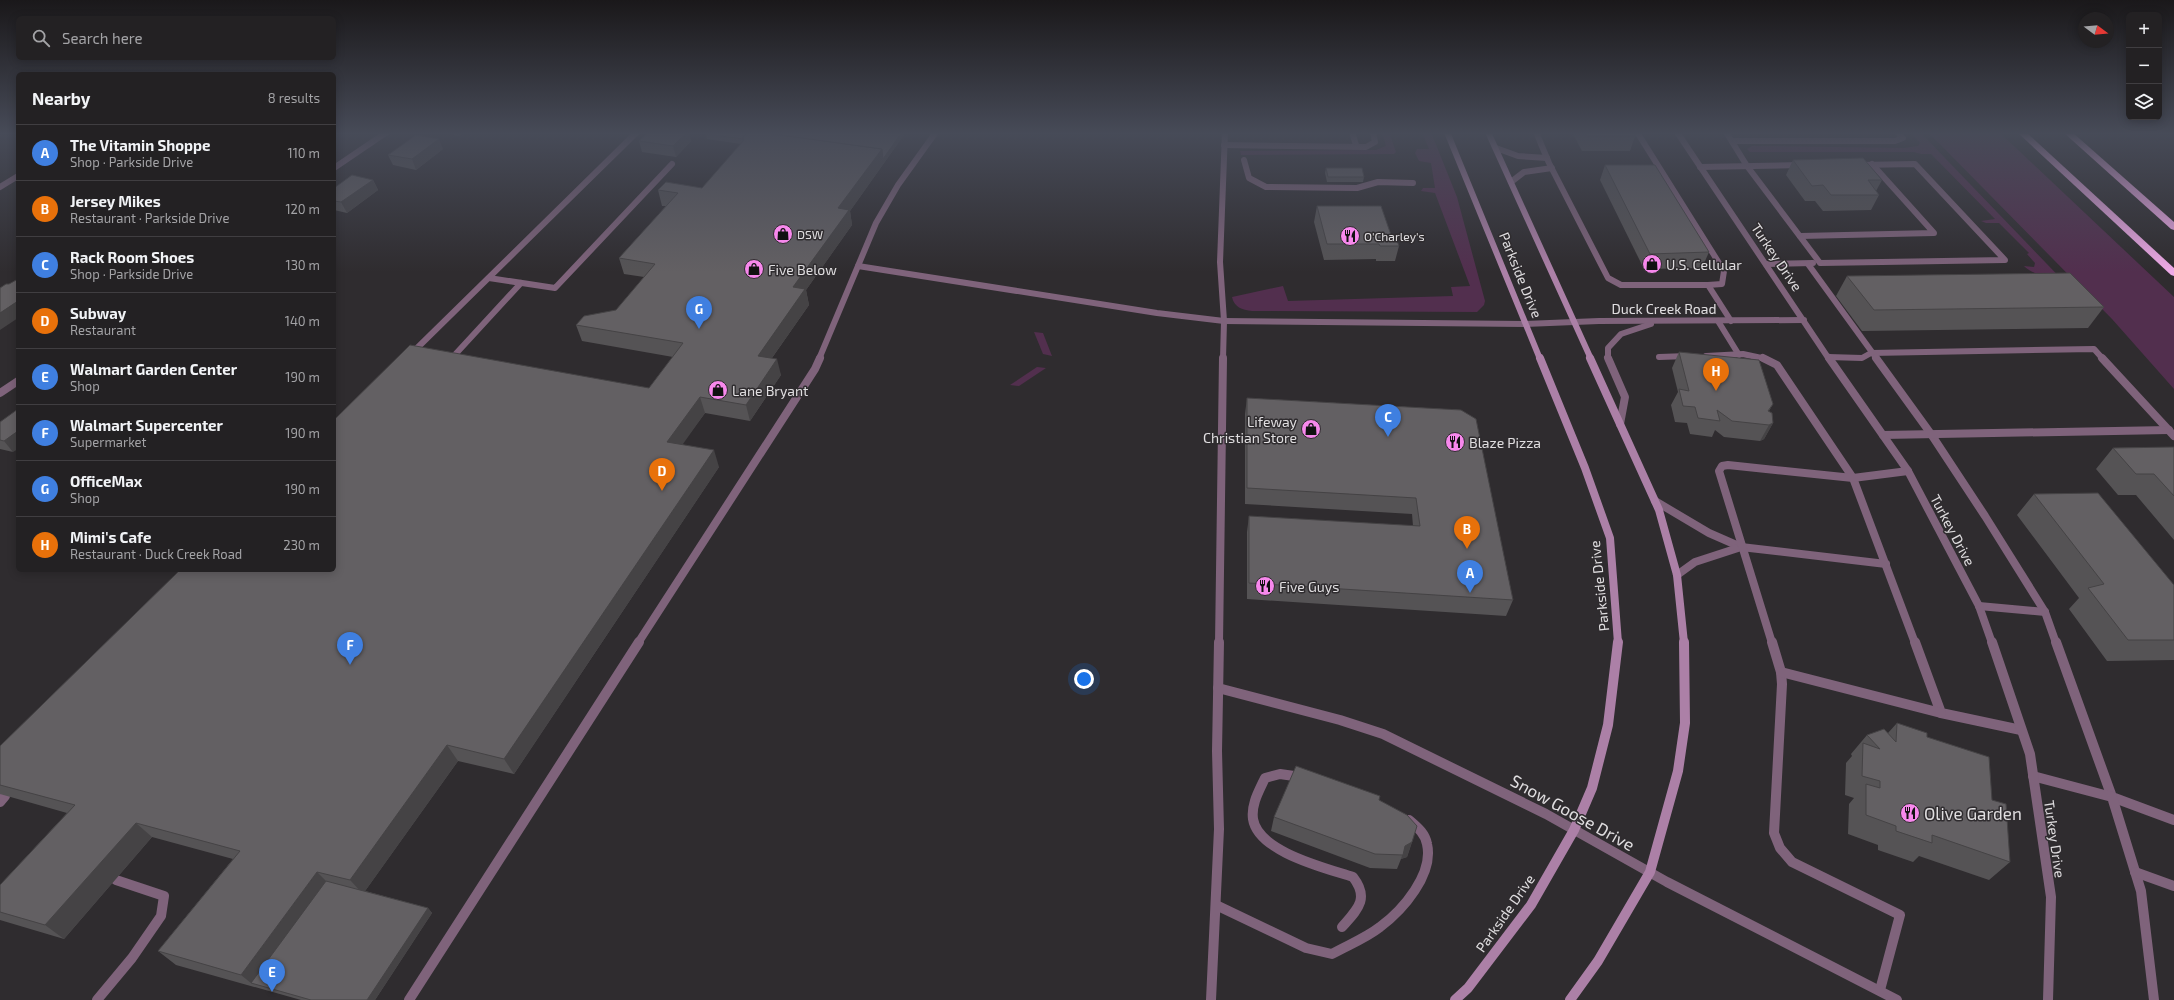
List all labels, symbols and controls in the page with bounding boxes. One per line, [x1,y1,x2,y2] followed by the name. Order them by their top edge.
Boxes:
[2078,12,2114,48] north arrow
[2126,12,2162,120] map controls
[2126,12,2162,48] button: +
[16,16,336,60] search box
[30,27,52,49] icon: search
[62,29,143,47] text: Search here
[2126,48,2162,84] button: −
[2126,84,2162,120] button: layers
[32,88,90,108] text: Nearby
[268,90,320,106] text: 8 results
[70,136,211,154] text: The Vitamin Shoppe
[41,145,49,161] text: A
[288,145,320,161] text: 110 m
[70,154,193,170] text: Shop · Parkside Drive
[70,192,161,210] text: Jersey Mikes
[41,201,49,217] text: B
[285,201,320,217] text: 120 m
[70,210,229,226] text: Restaurant · Parkside Drive
[1748,220,1806,294] street label: Turkey Drive
[772,223,794,245] shop icon: DSW
[1339,225,1361,247] restaurant icon: O'Charley's
[797,227,823,241] place label: DSW
[1364,229,1425,243] place label: O'Charley's
[1496,230,1546,320] street label: Parkside Drive
[70,248,194,266] text: Rack Room Shoes
[1641,253,1663,275] shop icon: U.S. Cellular
[1666,256,1742,273] place label: U.S. Cellular
[41,257,49,273] text: C
[285,257,320,273] text: 130 m
[743,258,765,280] shop icon: Five Below
[768,261,837,278] place label: Five Below
[70,266,193,282] text: Shop · Parkside Drive
[686,296,712,329] pin: G
[1611,300,1717,317] street label: Duck Creek Road
[70,304,126,322] text: Subway
[41,313,49,329] text: D
[285,313,320,329] text: 140 m
[70,322,136,338] text: Restaurant
[1703,358,1729,391] pin: H
[70,360,237,378] text: Walmart Garden Center
[41,369,49,385] text: E
[285,369,320,385] text: 190 m
[70,378,100,394] text: Shop
[707,379,729,401] shop icon: Lane Bryant
[732,382,808,399] place label: Lane Bryant
[1375,404,1401,437] pin: C
[1203,413,1298,446] place label: Lifeway Christian Store
[70,416,223,434] text: Walmart Supercenter
[1300,418,1322,440] shop icon: Lifeway Christian Store
[41,425,49,441] text: F
[285,425,320,441] text: 190 m
[1444,431,1466,453] restaurant icon: Blaze Pizza
[70,434,147,450] text: Supermarket
[1469,434,1541,451] place label: Blaze Pizza
[649,458,675,491] pin: D
[70,472,142,490] text: OfficeMax
[41,481,49,497] text: G
[285,481,320,497] text: 190 m
[70,490,100,506] text: Shop
[1927,491,1979,569] street label: Turkey Drive
[1454,516,1480,549] pin: B
[70,528,151,546] text: Mimi's Cafe
[41,537,49,553] text: H
[283,537,320,553] text: 230 m
[1586,540,1612,632] street label: Parkside Drive
[70,546,242,562] text: Restaurant · Duck Creek Road
[1457,560,1483,593] pin: A
[1254,575,1276,597] restaurant icon: Five Guys
[1279,578,1339,595] place label: Five Guys
[337,632,363,665] pin: F
[1074,669,1094,689] your location
[1508,770,1638,854] street label: Snow Goose Drive
[2041,799,2069,879] street label: Turkey Drive
[1899,802,1921,824] restaurant icon: Olive Garden
[1924,803,2022,823] place label: Olive Garden
[1472,871,1538,955] street label: Parkside Drive
[259,959,285,992] pin: E

